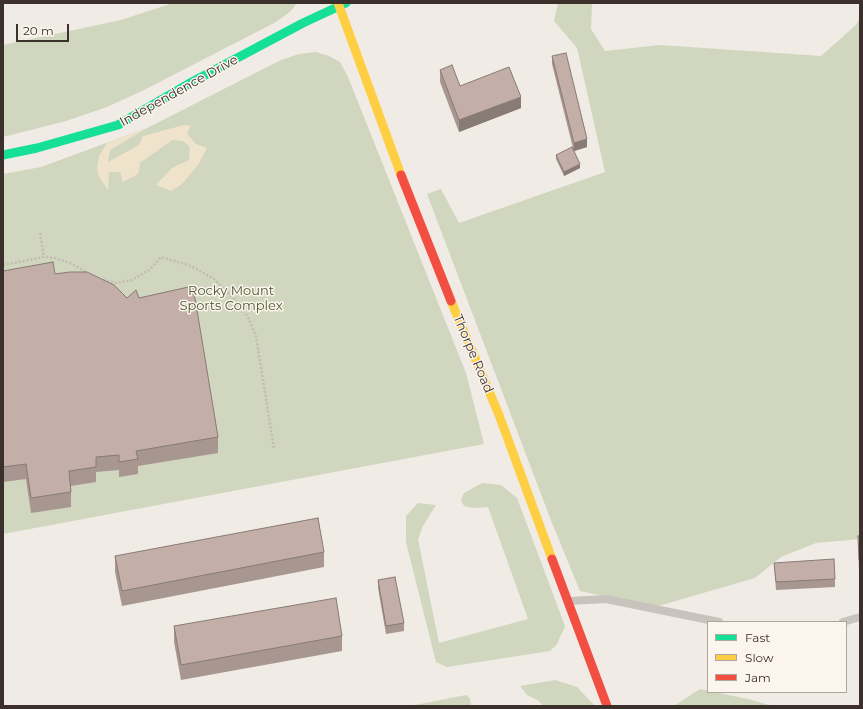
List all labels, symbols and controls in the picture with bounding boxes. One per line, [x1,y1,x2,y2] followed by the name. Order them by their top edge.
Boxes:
[18,16,71,42] scale bar
[23,23,54,38] text: 20 m
[117,52,241,130] street label: Independence Drive
[179,283,283,314] park label: Rocky Mount Sports Complex
[449,312,497,396] street label: Thorpe Road
[707,621,847,693] legend
[745,630,770,645] text: Fast
[745,650,774,665] text: Slow
[745,670,771,685] text: Jam

